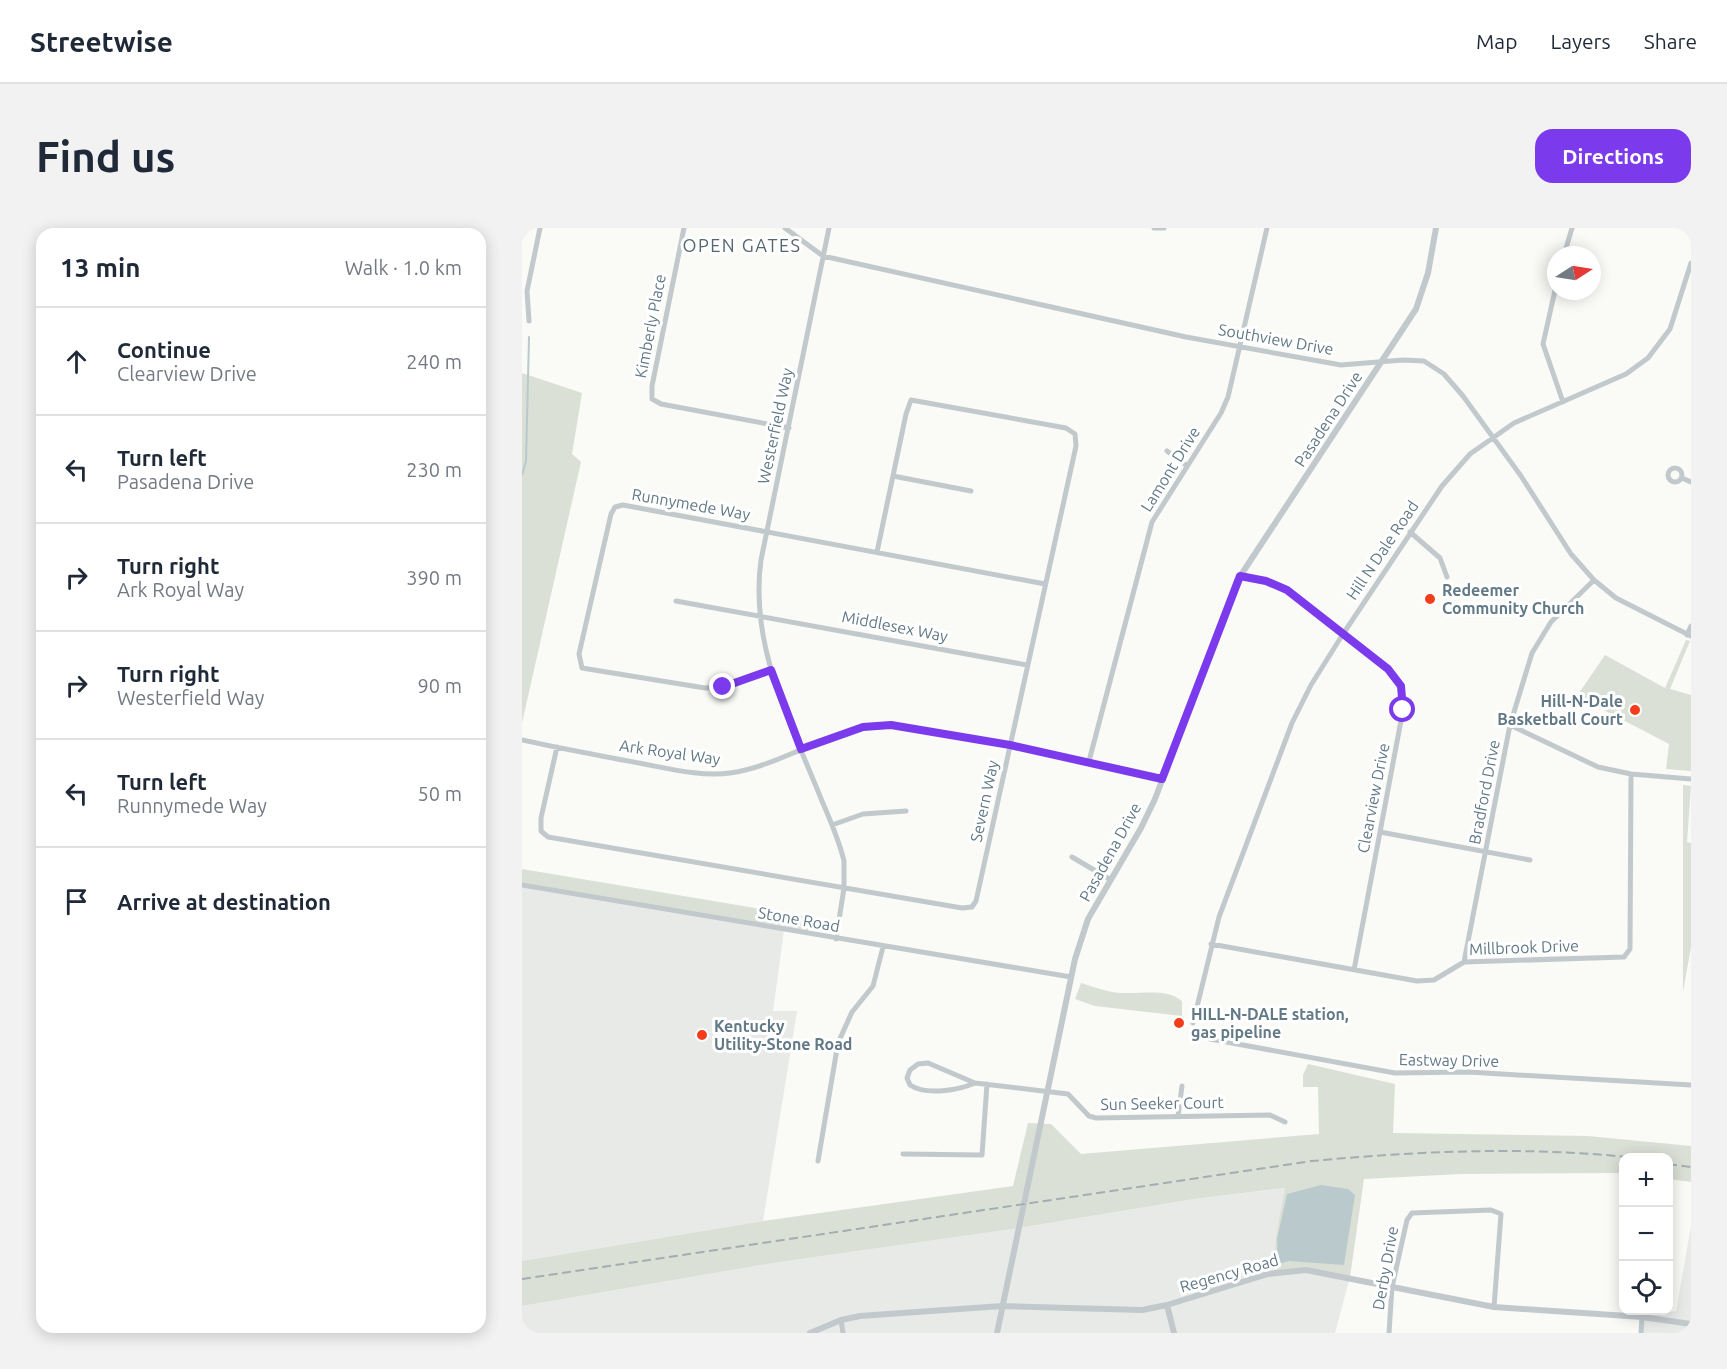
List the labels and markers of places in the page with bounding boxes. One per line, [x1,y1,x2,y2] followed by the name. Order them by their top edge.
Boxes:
[1442,581,1584,617] place label: Redeemer Community Church
[1423,592,1437,606] marker: Redeemer Community Church
[1497,692,1623,728] place label: Hill-N-Dale Basketball Court
[1628,703,1642,717] marker: Hill-N-Dale Basketball Court
[1191,1005,1349,1041] place label: HILL-N-DALE station, gas pipeline
[1172,1016,1186,1030] marker: HILL-N-DALE station, gas pipeline
[714,1017,852,1053] place label: Kentucky Utility-Stone Road
[695,1028,709,1042] marker: Kentucky Utility-Stone Road

